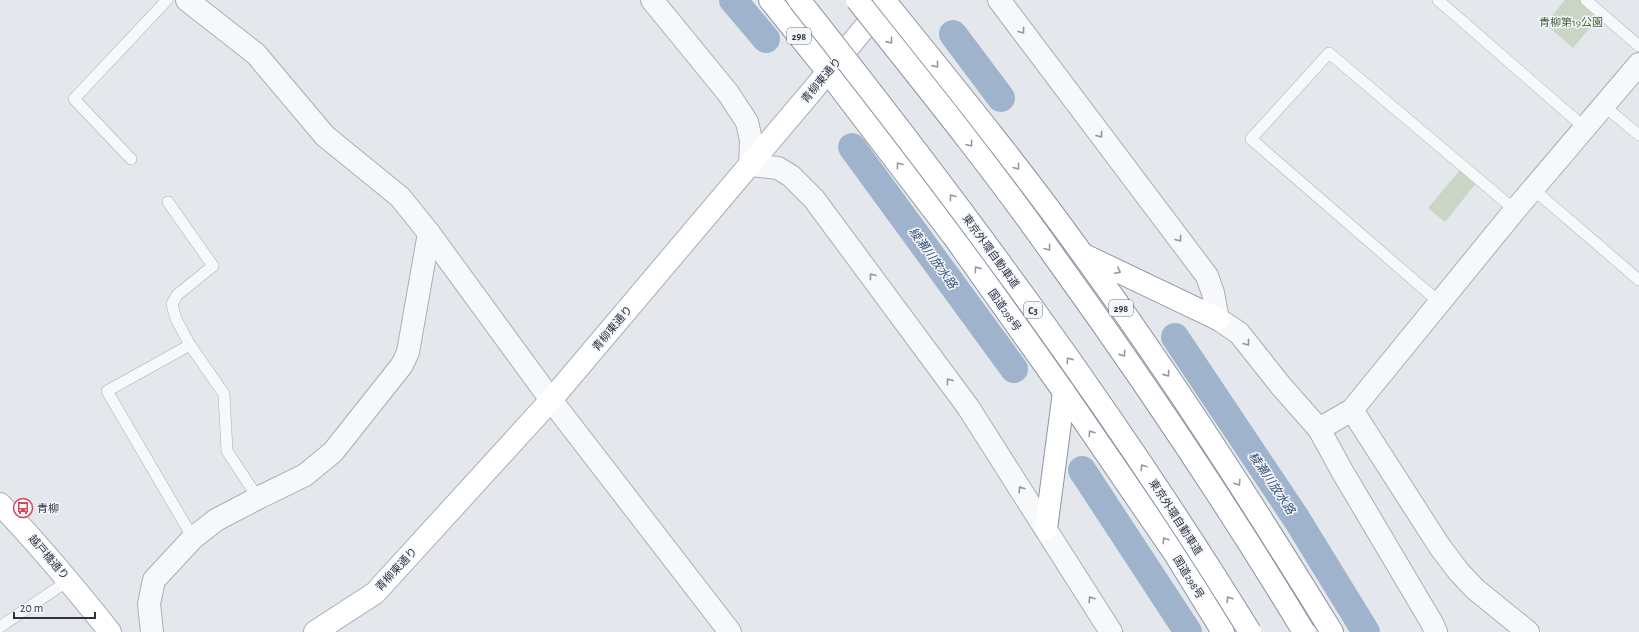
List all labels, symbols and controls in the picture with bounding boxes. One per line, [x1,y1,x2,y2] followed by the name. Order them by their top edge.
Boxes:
[1539,16,1603,28] park label: 青柳第19公園
[1017,27,1024,34] one-way arrow
[787,28,811,44] road number: 298
[886,37,893,44] one-way arrow
[799,55,843,105] street label: 青柳東通り
[932,60,939,67] one-way arrow
[1096,131,1103,138] one-way arrow
[965,140,972,147] one-way arrow
[897,162,904,169] one-way arrow
[1012,162,1019,169] one-way arrow
[950,195,957,202] one-way arrow
[960,212,1022,290] street label: 東京外環自動車道
[907,225,960,291] water label: 綾瀬川放水路
[1174,234,1181,241] one-way arrow
[1044,243,1051,250] one-way arrow
[974,266,982,273] one-way arrow
[1114,267,1122,274] one-way arrow
[870,274,877,281] one-way arrow
[986,287,1024,333] street label: 国道298号
[1109,300,1133,316] road number: 298
[1024,302,1042,318] road number: C3
[590,303,634,353] street label: 青柳東通り
[1243,339,1250,346] one-way arrow
[1118,350,1126,357] one-way arrow
[1067,357,1074,364] one-way arrow
[1162,370,1169,377] one-way arrow
[946,378,954,385] one-way arrow
[1088,430,1096,437] one-way arrow
[1247,449,1298,517] water label: 綾瀬川放水路
[1141,464,1148,471] one-way arrow
[1147,477,1205,557] street label: 東京外環自動車道
[1234,479,1241,486] one-way arrow
[1018,486,1026,493] one-way arrow
[12,497,34,519] bus stop icon: 青柳
[37,502,59,514] place label: 青柳
[26,532,72,582] street label: 越戸橋通り
[1162,537,1170,544] one-way arrow
[373,545,419,593] street label: 青柳東通り
[1171,553,1207,601] street label: 国道298号
[14,594,95,620] scale bar
[1088,596,1095,603] one-way arrow
[1226,596,1234,603] one-way arrow
[20,602,43,614] text: 20 m

